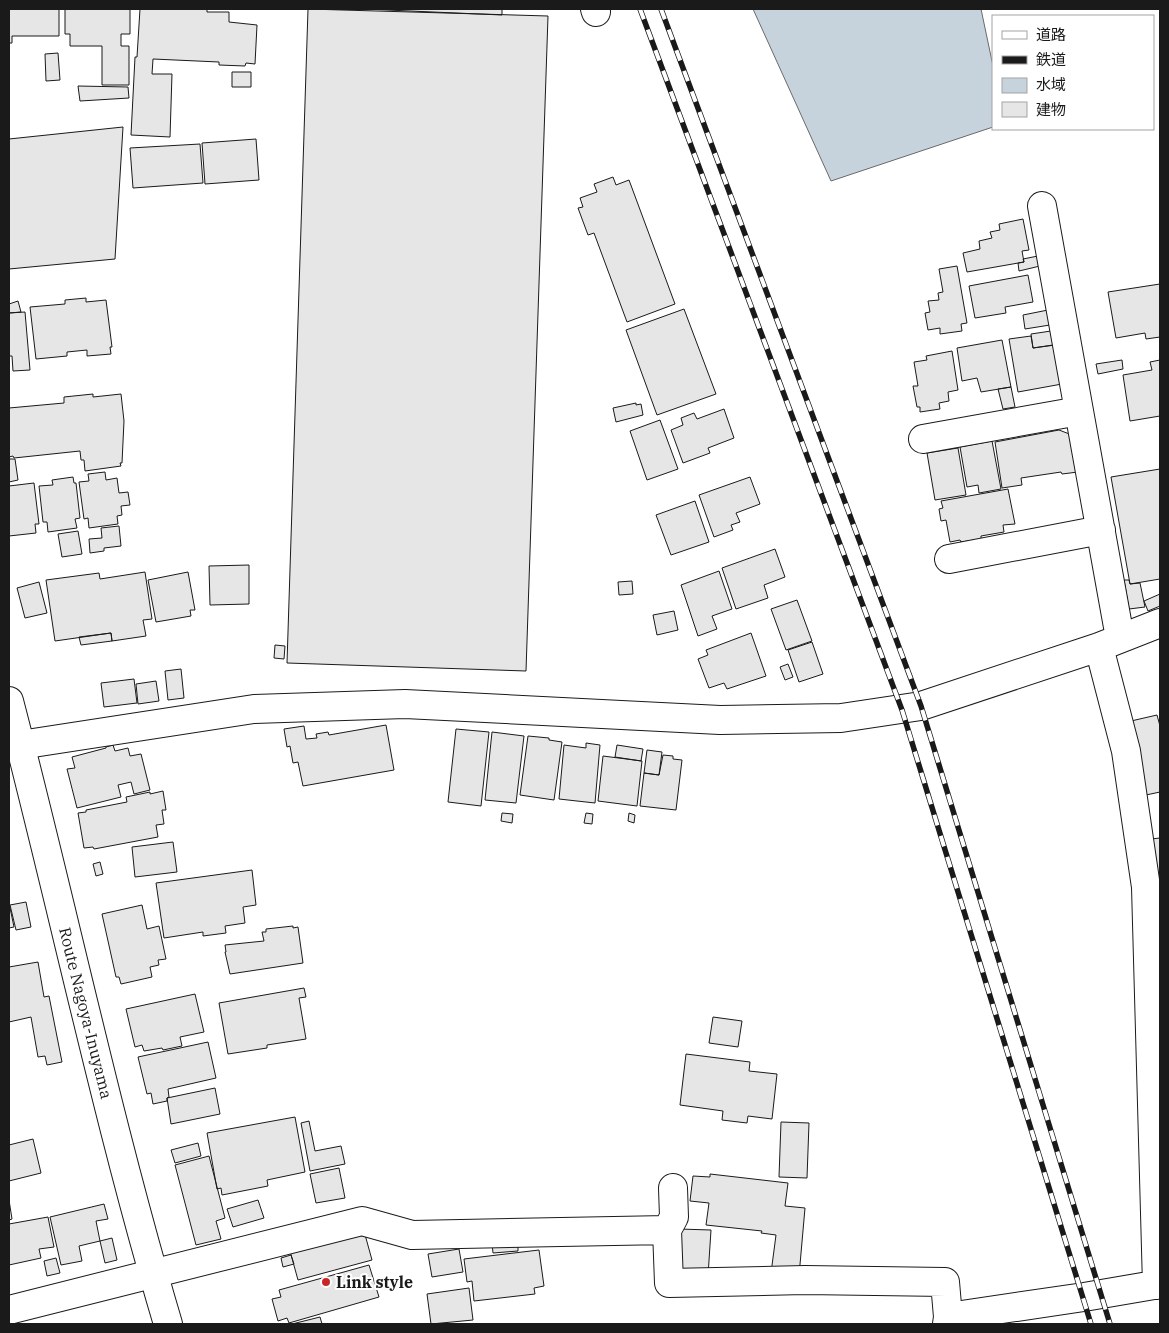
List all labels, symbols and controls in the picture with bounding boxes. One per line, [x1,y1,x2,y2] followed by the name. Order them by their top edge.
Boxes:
[992,15,1154,130] legend
[1036,25,1066,44] text: 道路
[1036,50,1066,69] text: 鉄道
[1036,75,1066,94] text: 水域
[1036,100,1066,119] text: 建物
[55,925,117,1101] street label: Route Nagoya-Inuyama
[336,1272,413,1292] place label: Link style
[320,1276,332,1288] marker: Link style

